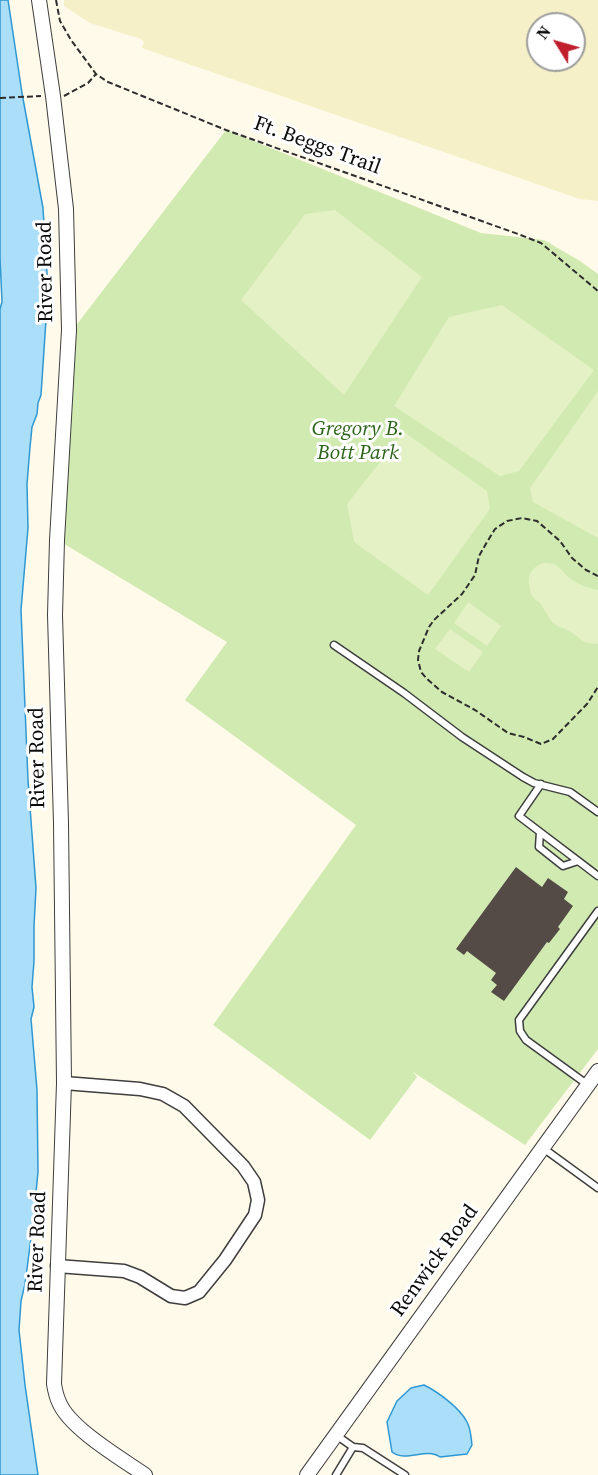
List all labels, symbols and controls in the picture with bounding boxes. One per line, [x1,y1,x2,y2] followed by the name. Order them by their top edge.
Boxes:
[526,12,586,72] north arrow
[531,21,556,44] text: N
[250,111,384,181] street label: Ft. Beggs Trail
[33,221,59,323] street label: River Road
[312,417,404,467] park label: Gregory B. Bott Park
[25,707,51,809] street label: River Road
[24,1191,52,1293] street label: River Road
[386,1200,484,1322] street label: Renwick Road

